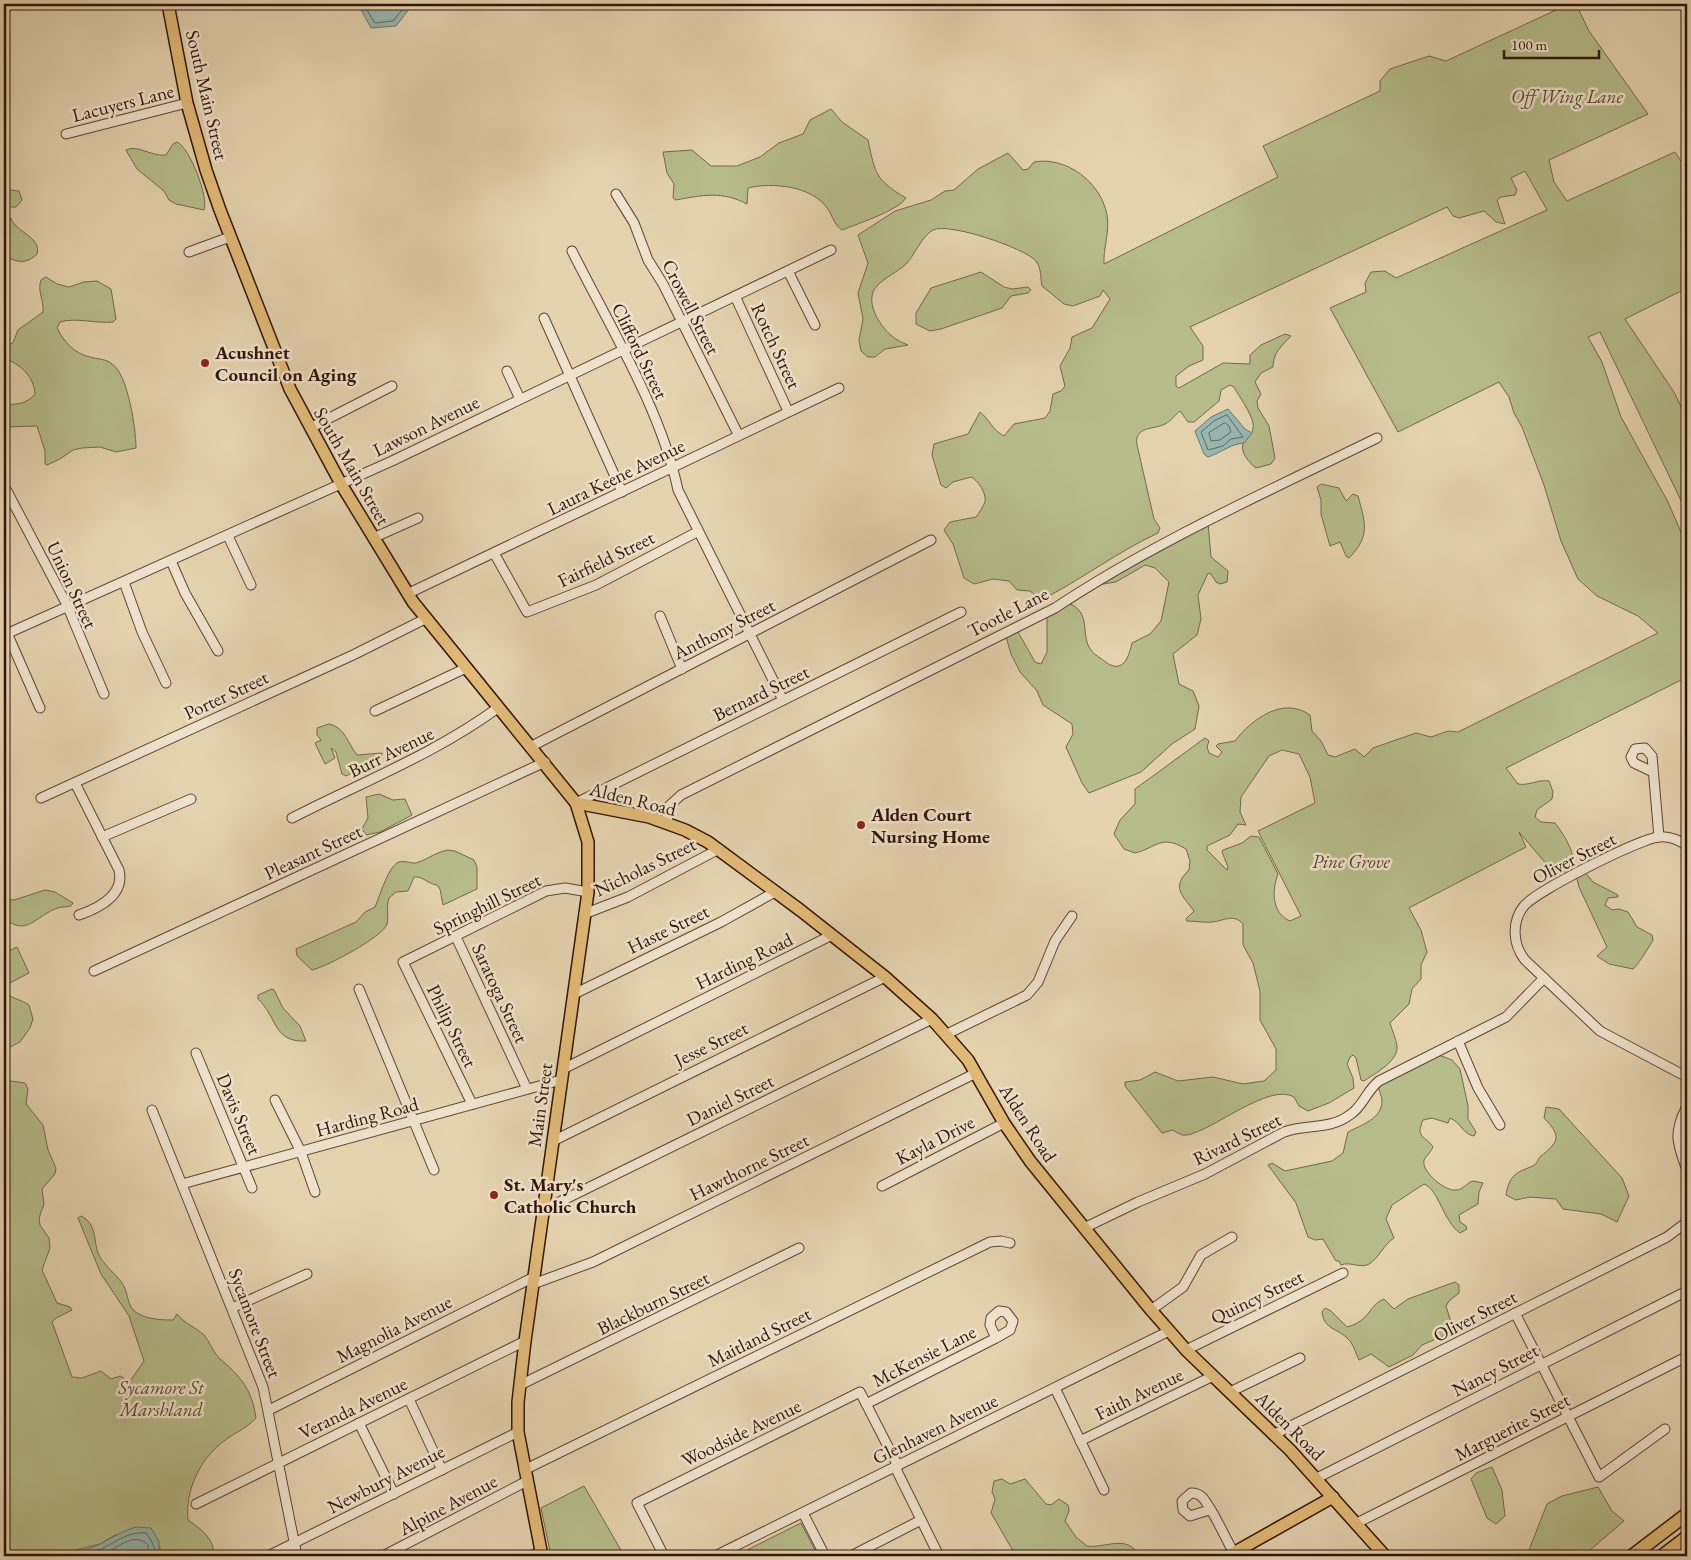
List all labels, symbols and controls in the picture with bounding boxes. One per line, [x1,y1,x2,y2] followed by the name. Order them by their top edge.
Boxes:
[180,28,234,162] street label: South Main Street
[1504,28,1598,60] scale bar
[1511,35,1548,54] text: 100 m
[69,78,177,128] street label: Lacuyers Lane
[1511,84,1624,109] park label: Off Wing Lane
[656,255,726,359] street label: Crowell Street
[606,299,674,403] street label: Clifford Street
[745,299,807,393] street label: Rotch Street
[214,340,357,387] place label: Acushnet Council on Aging
[199,357,211,369] marker: Acushnet Council on Aging
[369,390,483,462] street label: Lawson Avenue
[308,402,396,530] street label: South Main Street
[543,433,689,521] street label: Laura Keene Avenue
[553,525,659,593] street label: Fairfield Street
[41,537,103,633] street label: Union Street
[963,581,1053,643] street label: Tootle Lane
[668,593,779,666] street label: Anthony Street
[709,659,813,727] street label: Bernard Street
[180,665,272,725] street label: Porter Street
[344,721,438,783] street label: Burr Avenue
[586,776,679,822] street label: Alden Road
[870,802,990,849] place label: Alden Court Nursing Home
[260,818,366,886] street label: Pleasant Street
[855,819,867,831] marker: Alden Court Nursing Home
[1528,826,1620,890] street label: Oliver Street
[590,832,700,902] street label: Nicholas Street
[1312,849,1391,874] park label: Pine Grove
[429,867,545,941] street label: Springhill Street
[623,898,713,960] street label: Haste Street
[691,926,797,995] street label: Harding Road
[466,939,534,1047] street label: Saratoga Street
[421,980,483,1072] street label: Philip Street
[668,1015,752,1073] street label: Jesse Street
[522,1061,558,1149] street label: Main Street
[682,1068,778,1132] street label: Daniel Street
[211,1069,267,1159] street label: Davis Street
[993,1078,1063,1167] street label: Alden Road
[313,1091,422,1143] street label: Harding Road
[1189,1107,1285,1171] street label: Rivard Street
[891,1110,979,1170] street label: Kayla Drive
[685,1127,813,1207] street label: Hawthorne Street
[504,1172,637,1219] place label: St. Mary's Catholic Church
[488,1189,500,1201] marker: St. Mary's Catholic Church
[1206,1264,1308,1330] street label: Quincy Street
[223,1265,287,1381] street label: Sycamore Street
[593,1265,713,1341] street label: Blackburn Street
[1429,1284,1521,1348] street label: Oliver Street
[332,1289,456,1369] street label: Magnolia Avenue
[703,1301,815,1373] street label: Maitland Street
[868,1319,980,1393] street label: McKensie Lane
[1447,1338,1543,1402] street label: Nancy Street
[1091,1362,1187,1426] street label: Faith Avenue
[295,1371,411,1445] street label: Veranda Avenue
[117,1375,205,1422] park label: Sycamore St Marshland
[1249,1385,1330,1466] street label: Alden Road
[1450,1387,1574,1467] street label: Marguerite Street
[868,1388,1002,1470] street label: Glenhaven Avenue
[677,1393,805,1473] street label: Woodside Avenue
[323,1439,449,1519] street label: Newbury Avenue
[394,1469,502,1542] street label: Alpine Avenue

